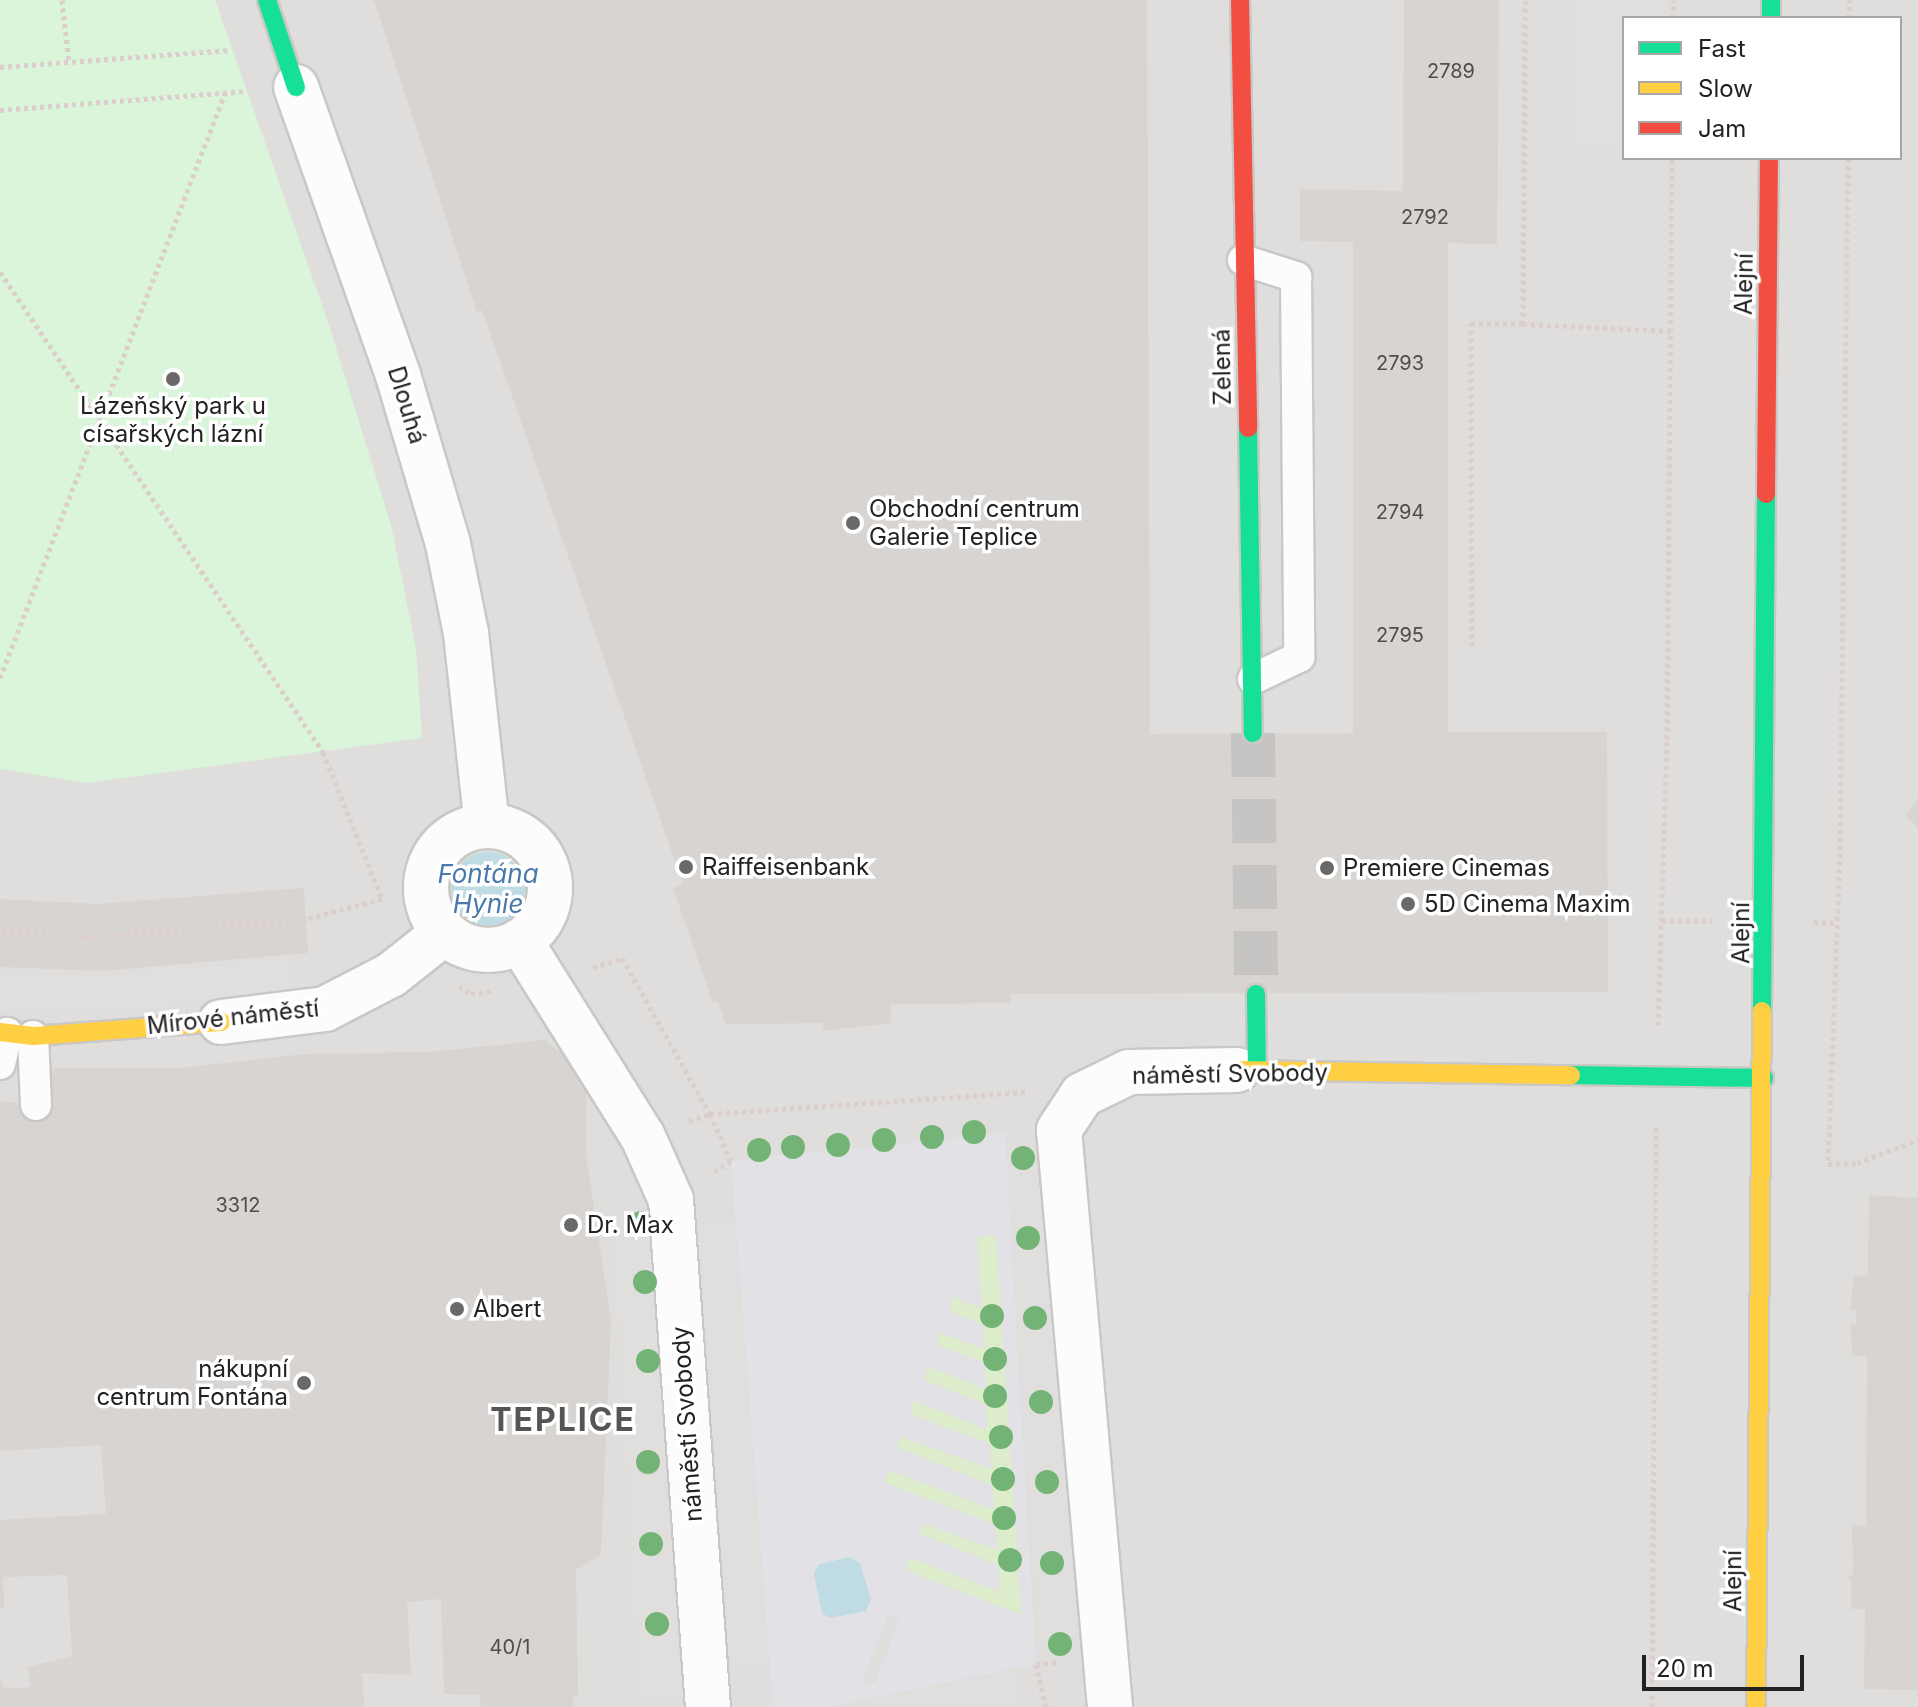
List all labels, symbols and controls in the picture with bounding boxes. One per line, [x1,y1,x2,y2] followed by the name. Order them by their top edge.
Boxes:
[1622,16,1902,160] legend
[1698,34,1746,63] text: Fast
[1427,59,1475,83] house number: 2789
[1698,74,1753,103] text: Slow
[1698,114,1746,143] text: Jam
[1401,205,1449,229] house number: 2792
[1729,253,1759,315] street label: Alejní
[1207,328,1237,406] street label: Zelená
[1376,351,1424,375] house number: 2793
[382,363,432,447] street label: Dlouhá
[164,370,182,388] marker: Lázeňský park u císařských lázní
[80,392,266,448] place label: Lázeňský park u císařských lázní
[869,495,1080,551] place label: Obchodní centrum Galerie Teplice
[1376,500,1424,524] house number: 2794
[844,514,862,532] marker: Obchodní centrum Galerie Teplice
[1376,623,1424,647] house number: 2795
[702,853,869,881] place label: Raiffeisenbank
[1343,854,1550,882] place label: Premiere Cinemas
[437,858,539,920] water label: Fontána Hynie
[677,858,695,876] marker: Raiffeisenbank
[1318,859,1336,877] marker: Premiere Cinemas
[1424,890,1631,918] place label: 5D Cinema Maxim
[1399,895,1417,913] marker: 5D Cinema Maxim
[1727,902,1755,964] street label: Alejní
[146,994,320,1040] street label: Mírové náměstí
[1132,1058,1328,1090] street label: náměstí Svobody
[215,1193,261,1217] house number: 3312
[587,1211,674,1239] place label: Dr. Max
[562,1216,580,1234] marker: Dr. Max
[473,1295,541,1323] place label: Albert
[448,1300,466,1318] marker: Albert
[666,1325,708,1523] street label: náměstí Svobody
[96,1355,288,1411] place label: nákupní centrum Fontána
[295,1374,313,1392] marker: nákupní centrum Fontána
[490,1401,636,1439] district label: TEPLICE
[1719,1550,1747,1612] street label: Alejní
[490,1635,530,1659] house number: 40/1
[1646,1639,1808,1689] scale bar
[1656,1654,1714,1683] text: 20 m

